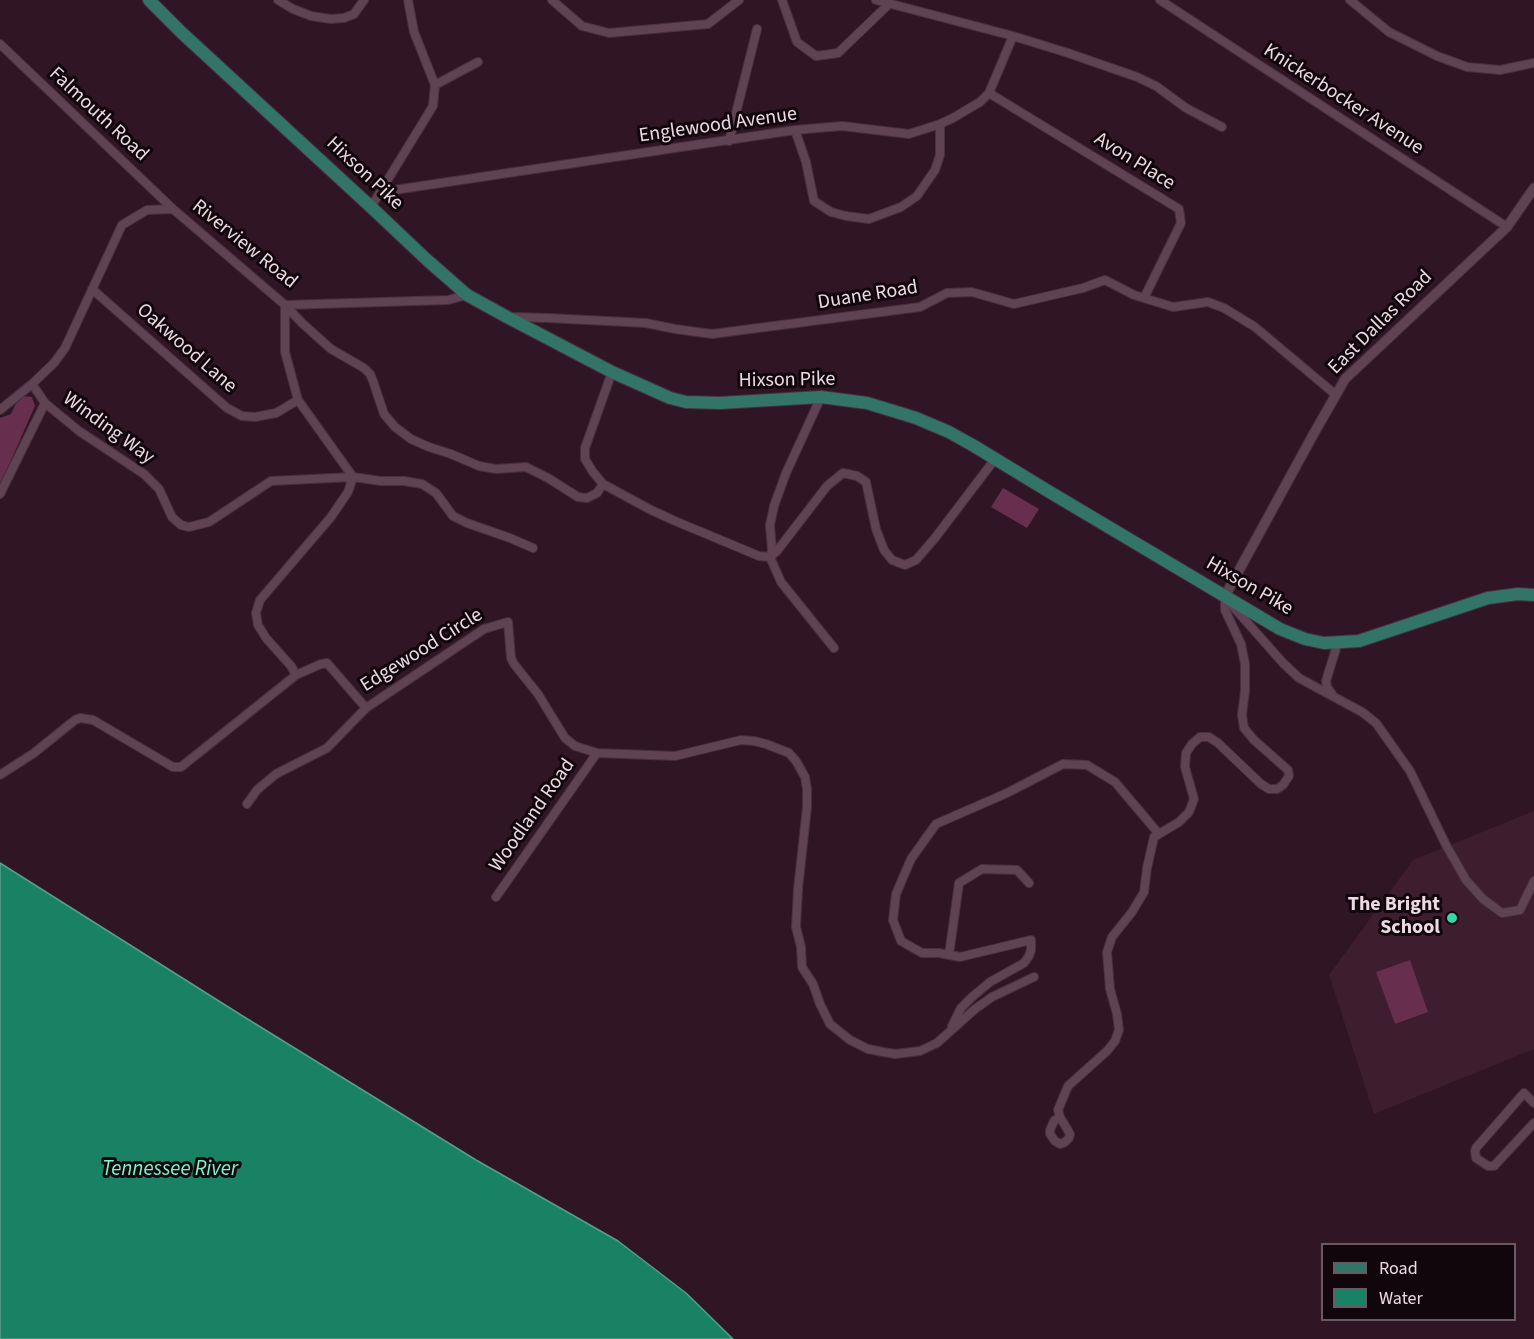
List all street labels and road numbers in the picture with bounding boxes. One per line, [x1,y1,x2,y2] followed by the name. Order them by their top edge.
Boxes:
[1258,39,1428,161] street label: Knickerbocker Avenue
[43,63,153,167] street label: Falmouth Road
[637,103,799,149] street label: Englewood Avenue
[1089,128,1179,196] street label: Avon Place
[320,132,408,216] street label: Hixson Pike
[187,195,301,295] street label: Riverview Road
[1324,266,1438,380] street label: East Dallas Road
[816,276,920,316] street label: Duane Road
[131,299,241,399] street label: Oakwood Lane
[738,368,836,394] street label: Hixson Pike
[57,388,159,470] street label: Winding Way
[1201,552,1297,622] street label: Hixson Pike
[356,604,488,698] street label: Edgewood Circle
[485,755,581,877] street label: Woodland Road

